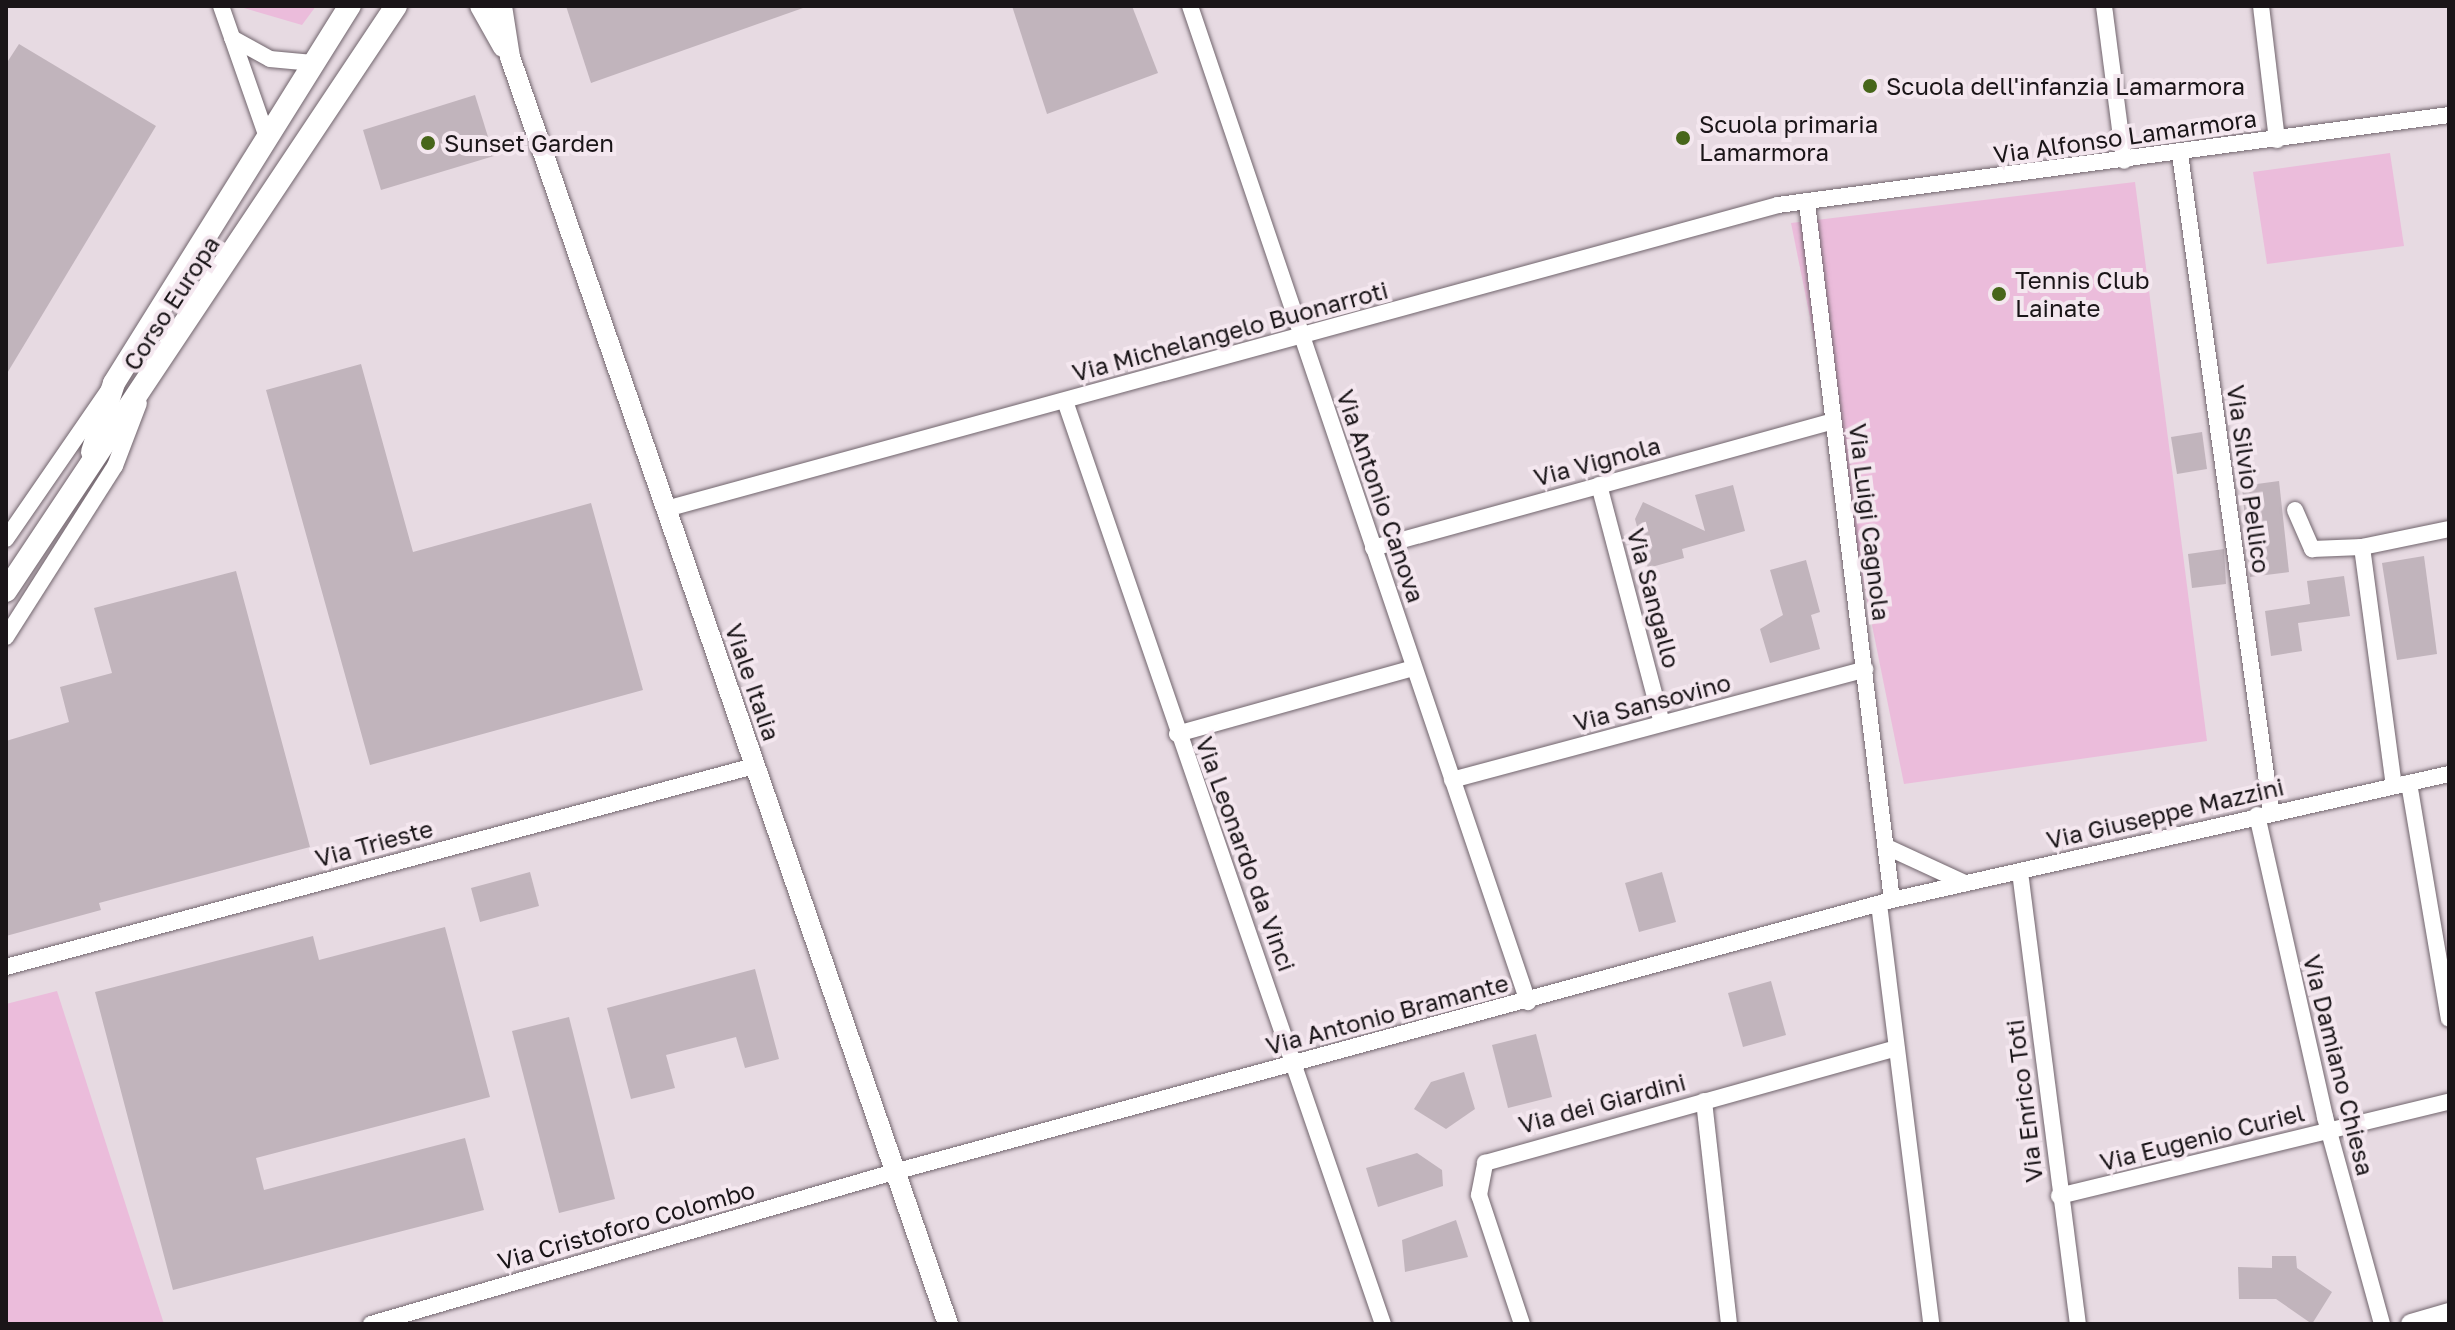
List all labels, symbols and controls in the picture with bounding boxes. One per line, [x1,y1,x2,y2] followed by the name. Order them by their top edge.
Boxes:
[1886,72,2245,100] place label: Scuola dell'infanzia Lamarmora
[1861,77,1879,95] marker: Scuola dell'infanzia Lamarmora
[1991,103,2259,169] street label: Via Alfonso Lamarmora
[1699,110,1878,166] place label: Scuola primaria Lamarmora
[444,129,614,157] place label: Sunset Garden
[1674,129,1692,147] marker: Scuola primaria Lamarmora
[419,134,437,152] marker: Sunset Garden
[117,230,225,376] street label: Corso Europa
[2015,266,2150,322] place label: Tennis Club Lainate
[1069,275,1391,387] street label: Via Michelangelo Buonarroti
[1990,285,2008,303] marker: Tennis Club Lainate
[2222,383,2276,575] street label: Via Silvio Pellico
[1331,386,1431,606] street label: Via Antonio Canova
[1844,422,1896,622] street label: Via Luigi Cagnola
[1531,430,1663,492] street label: Via Vignola
[1622,525,1686,671] street label: Via Sangallo
[720,620,786,744] street label: Viale Italia
[1570,667,1734,737] street label: Via Sansovino
[1190,733,1302,975] street label: Via Leonardo da Vinci
[2044,772,2286,854] street label: Via Giuseppe Mazzini
[312,813,436,873] street label: Via Trieste
[2298,952,2380,1178] street label: Via Damiano Chiesa
[1263,968,1511,1060] street label: Via Antonio Bramante
[2000,1018,2048,1184] street label: Via Enrico Toti
[1515,1067,1689,1139] street label: Via dei Giardini
[2097,1098,2307,1176] street label: Via Eugenio Curiel
[494,1174,758,1276] street label: Via Cristoforo Colombo

